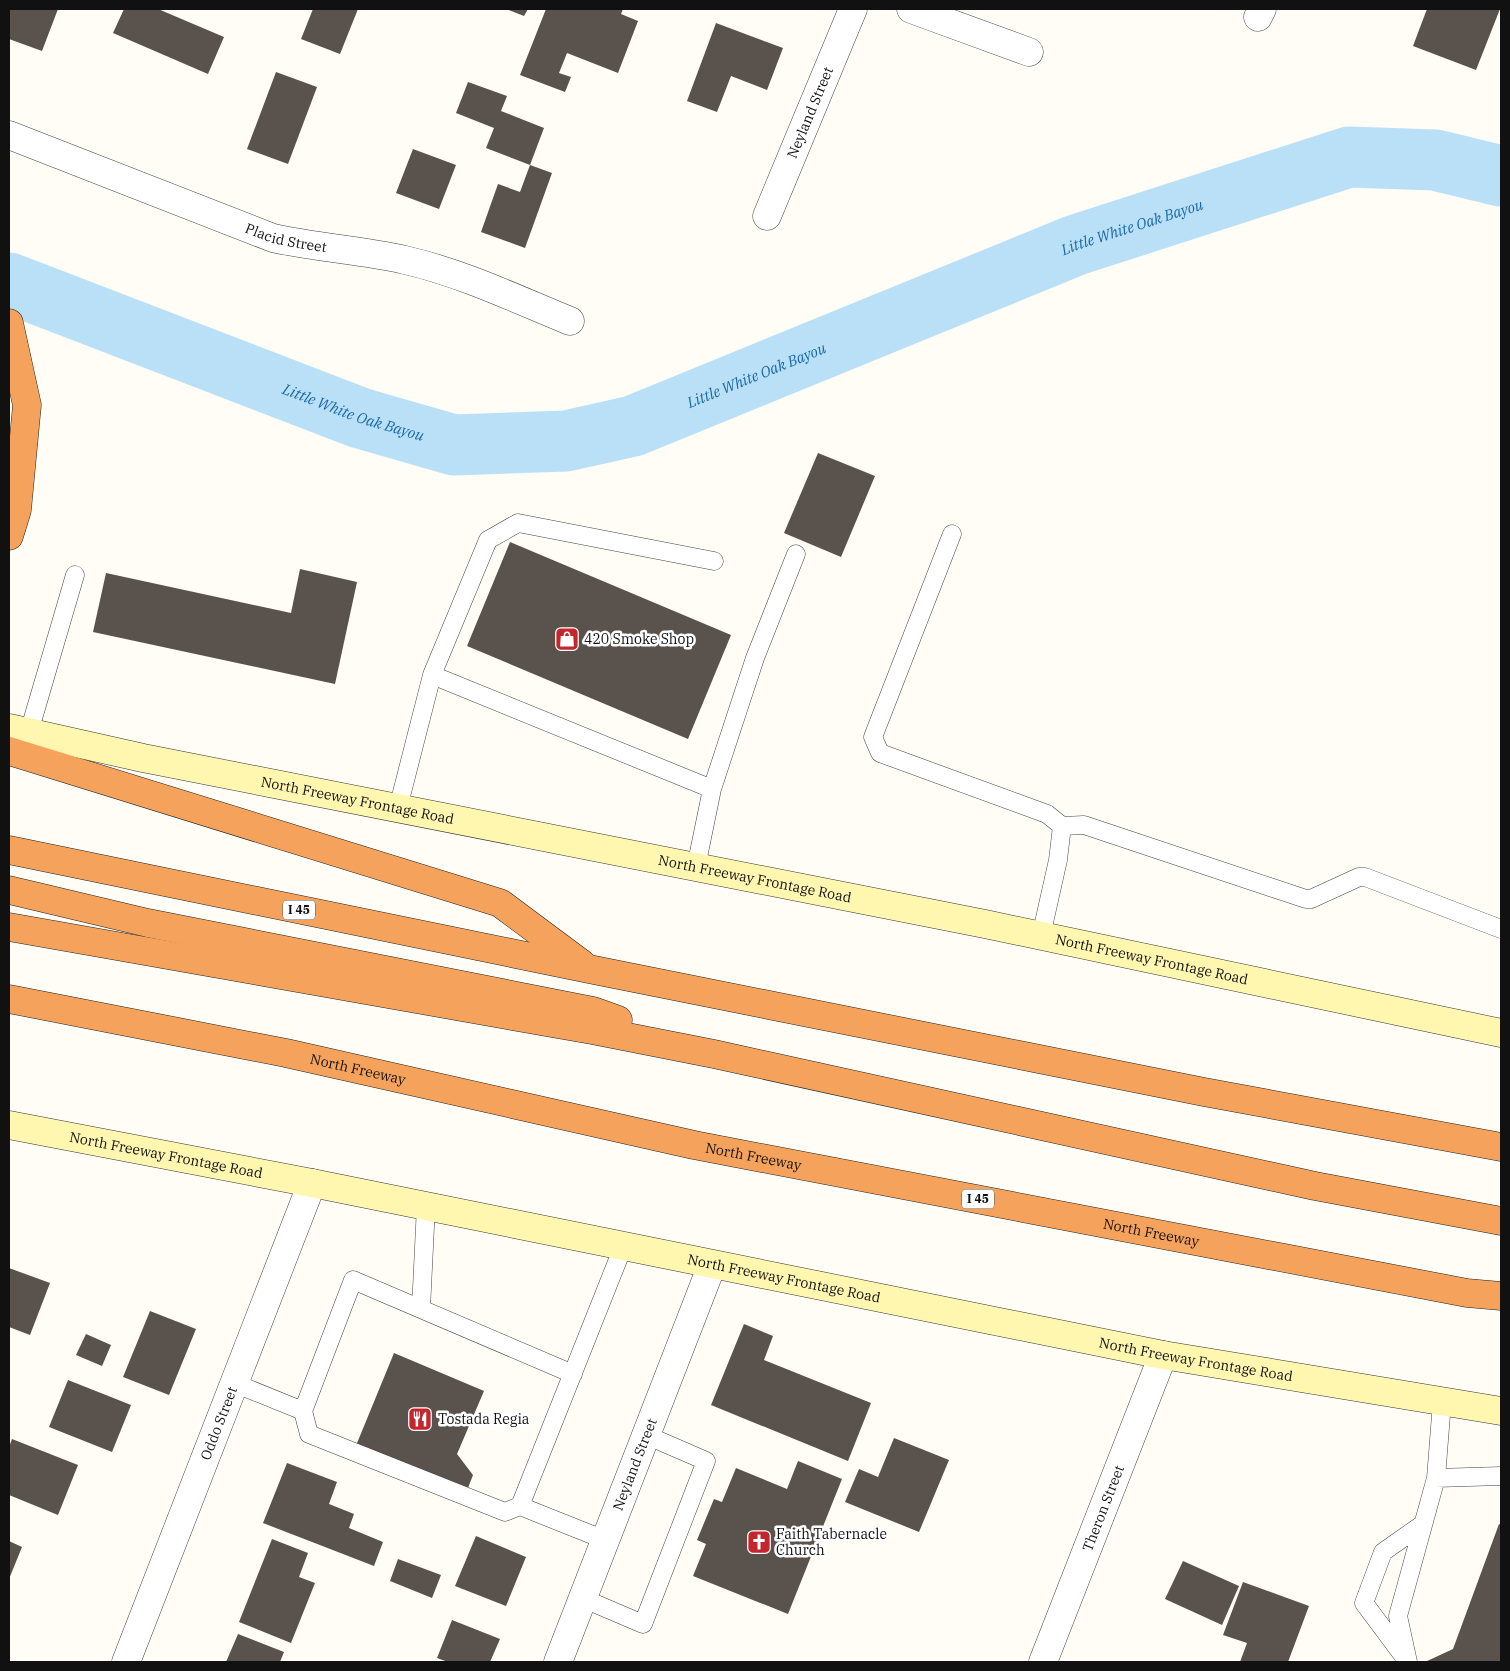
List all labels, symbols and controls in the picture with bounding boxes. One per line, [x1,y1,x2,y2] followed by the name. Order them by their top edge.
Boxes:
[783,64,837,161] street label: Neyland Street
[1057,195,1206,260] water label: Little White Oak Bayou
[243,219,328,256] street label: Placid Street
[683,338,829,412] water label: Little White Oak Bayou
[279,379,427,445] water label: Little White Oak Bayou
[554,626,580,652] shop icon: 420 Smoke Shop
[584,630,694,648] place label: 420 Smoke Shop
[259,772,456,828] street label: North Freeway Frontage Road
[657,851,853,907] street label: North Freeway Frontage Road
[283,900,315,920] road number: I 45
[1054,930,1250,988] street label: North Freeway Frontage Road
[308,1050,408,1089] street label: North Freeway
[68,1128,265,1182] street label: North Freeway Frontage Road
[704,1138,804,1174] street label: North Freeway
[962,1190,994,1208] road number: I 45
[1102,1215,1201,1251] street label: North Freeway
[686,1250,883,1307] street label: North Freeway Frontage Road
[1098,1333,1295,1385] street label: North Freeway Frontage Road
[196,1384,241,1463] street label: Oddo Street
[407,1406,433,1432] restaurant icon: Tostada Regia
[438,1410,530,1428] place label: Tostada Regia
[609,1416,661,1513] street label: Neyland Street
[1078,1463,1128,1554] street label: Theron Street
[776,1525,887,1559] place label: Faith Tabernacle Church
[746,1529,772,1555] church icon: Faith Tabernacle Church

